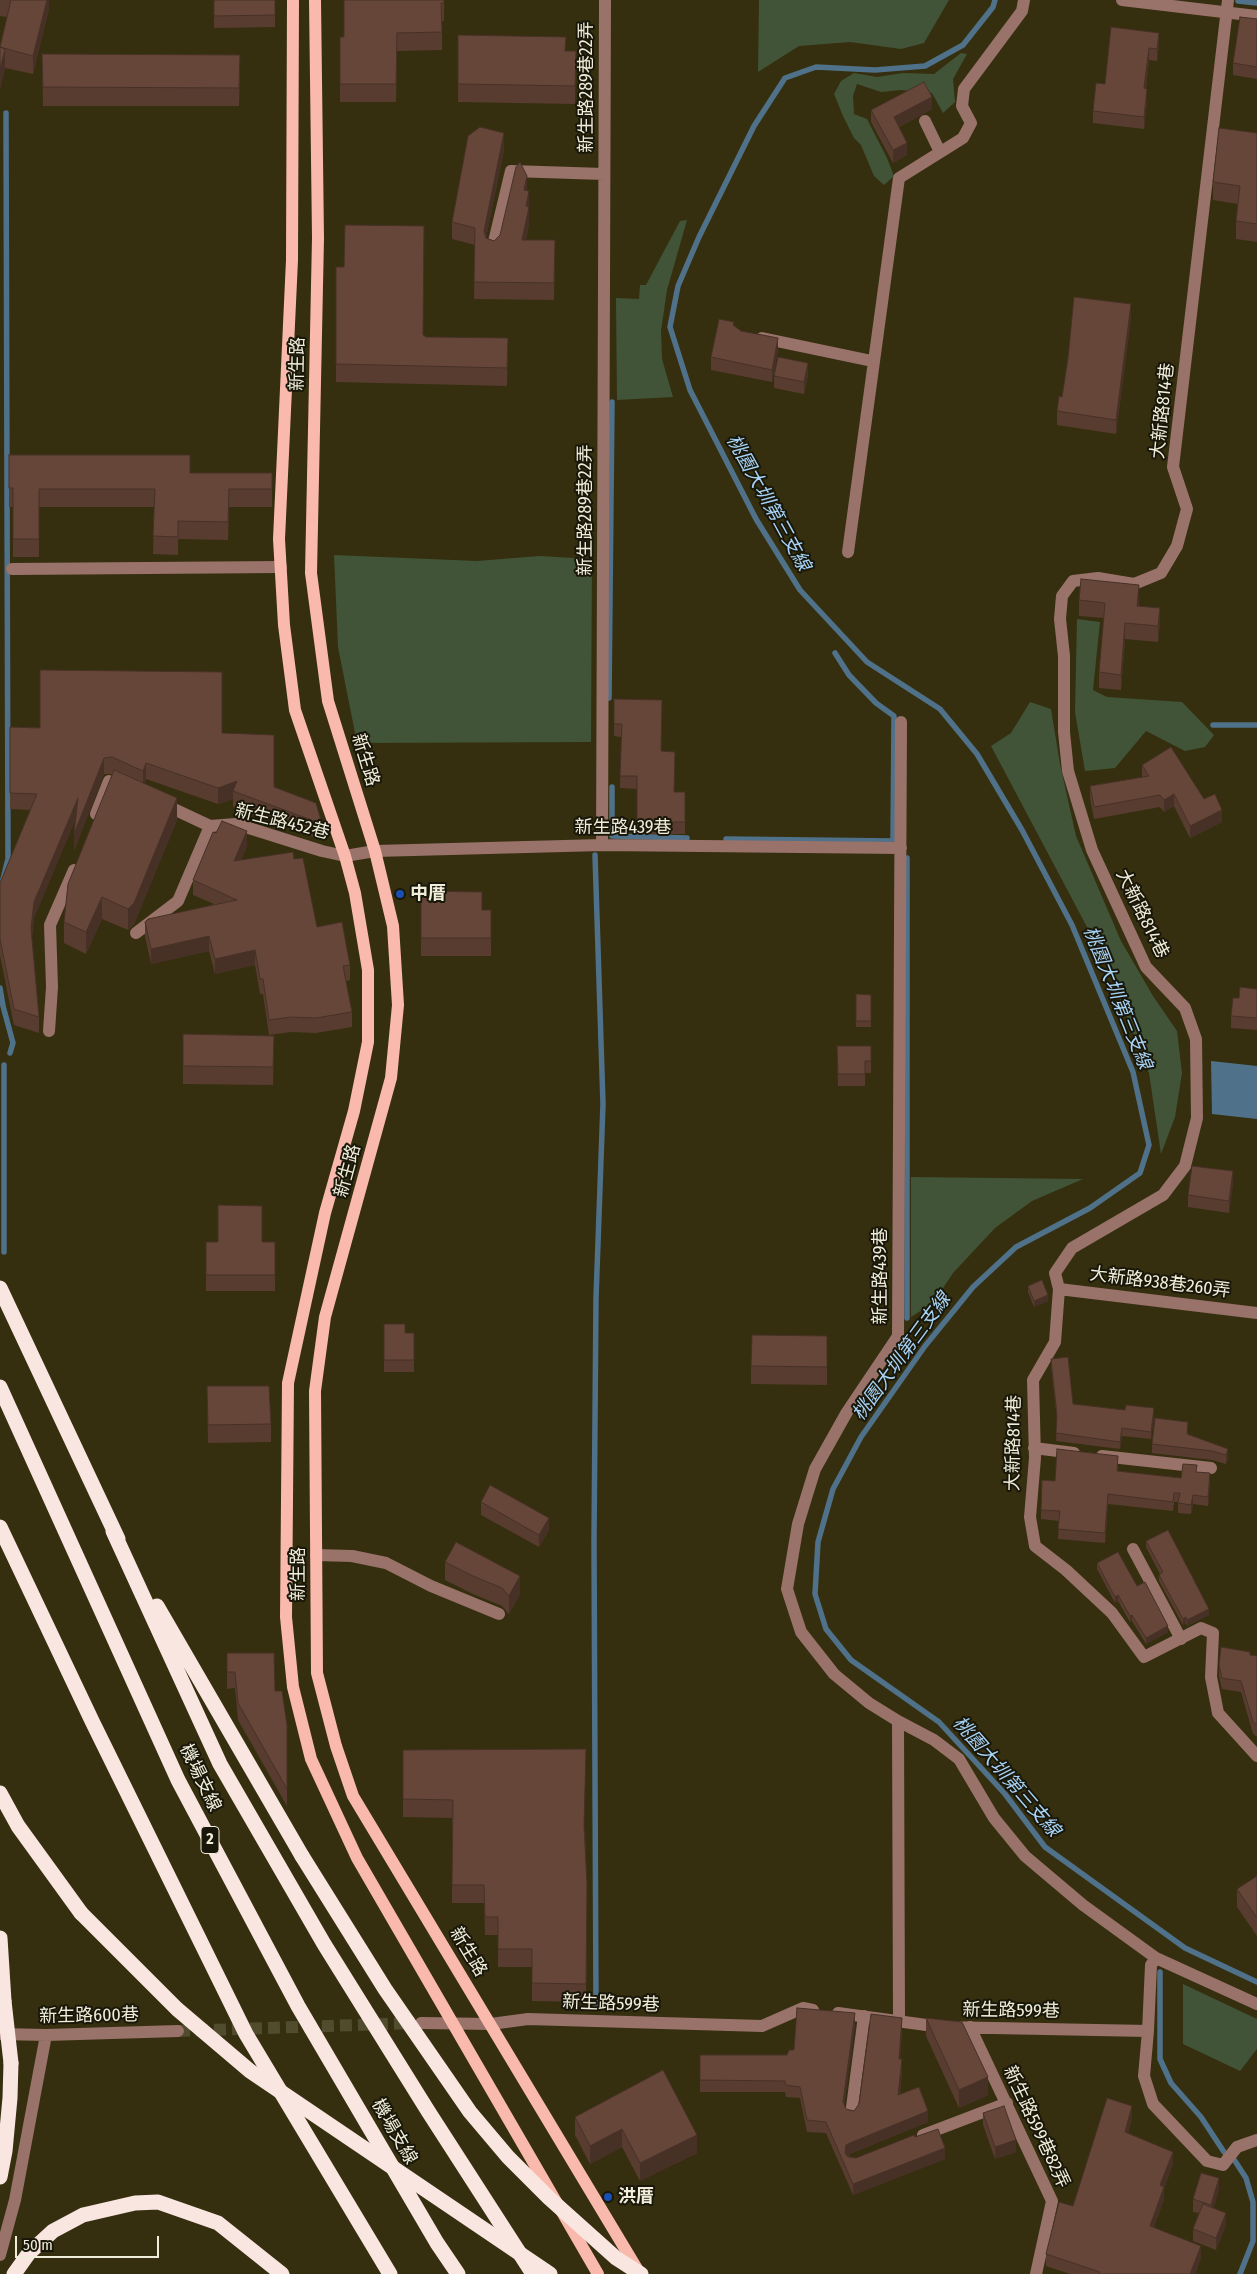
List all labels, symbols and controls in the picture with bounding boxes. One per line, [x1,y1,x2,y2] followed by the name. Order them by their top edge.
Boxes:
[576,21,598,153] street label: 新生路289巷22弄
[287,337,309,391] street label: 新生路
[1147,362,1179,460] street label: 大新路814巷
[721,431,815,575] water label: 桃園大圳第三支線
[575,444,597,576] street label: 新生路289巷22弄
[347,731,383,789] street label: 新生路
[233,800,331,844] street label: 新生路452巷
[574,817,672,839] street label: 新生路439巷
[1111,866,1173,962] street label: 大新路814巷
[410,883,446,905] place label: 中厝
[394,888,406,900] marker: 中厝
[1078,923,1156,1073] water label: 桃園大圳第三支線
[331,1142,365,1200] street label: 新生路
[870,1227,892,1325] street label: 新生路439巷
[1088,1264,1232,1302] street label: 大新路938巷260弄
[848,1289,956,1425] water label: 桃園大圳第三支線
[1002,1395,1026,1491] street label: 大新路814巷
[288,1547,310,1601] street label: 新生路
[948,1712,1064,1842] water label: 桃園大圳第三支線
[175,1741,225,1815] street label: 機場支線
[201,1826,219,1854] road number: 2
[445,1923,491,1981] street label: 新生路
[562,1992,660,2016] street label: 新生路599巷
[962,1999,1060,2023] street label: 新生路599巷
[39,2004,139,2028] street label: 新生路600巷
[998,2062,1074,2192] street label: 新生路599巷82弄
[367,2095,421,2169] street label: 機場支線
[618,2186,654,2208] place label: 洪厝
[602,2191,614,2203] marker: 洪厝
[18,2226,161,2258] scale bar
[23,2236,53,2254] text: 50 m

